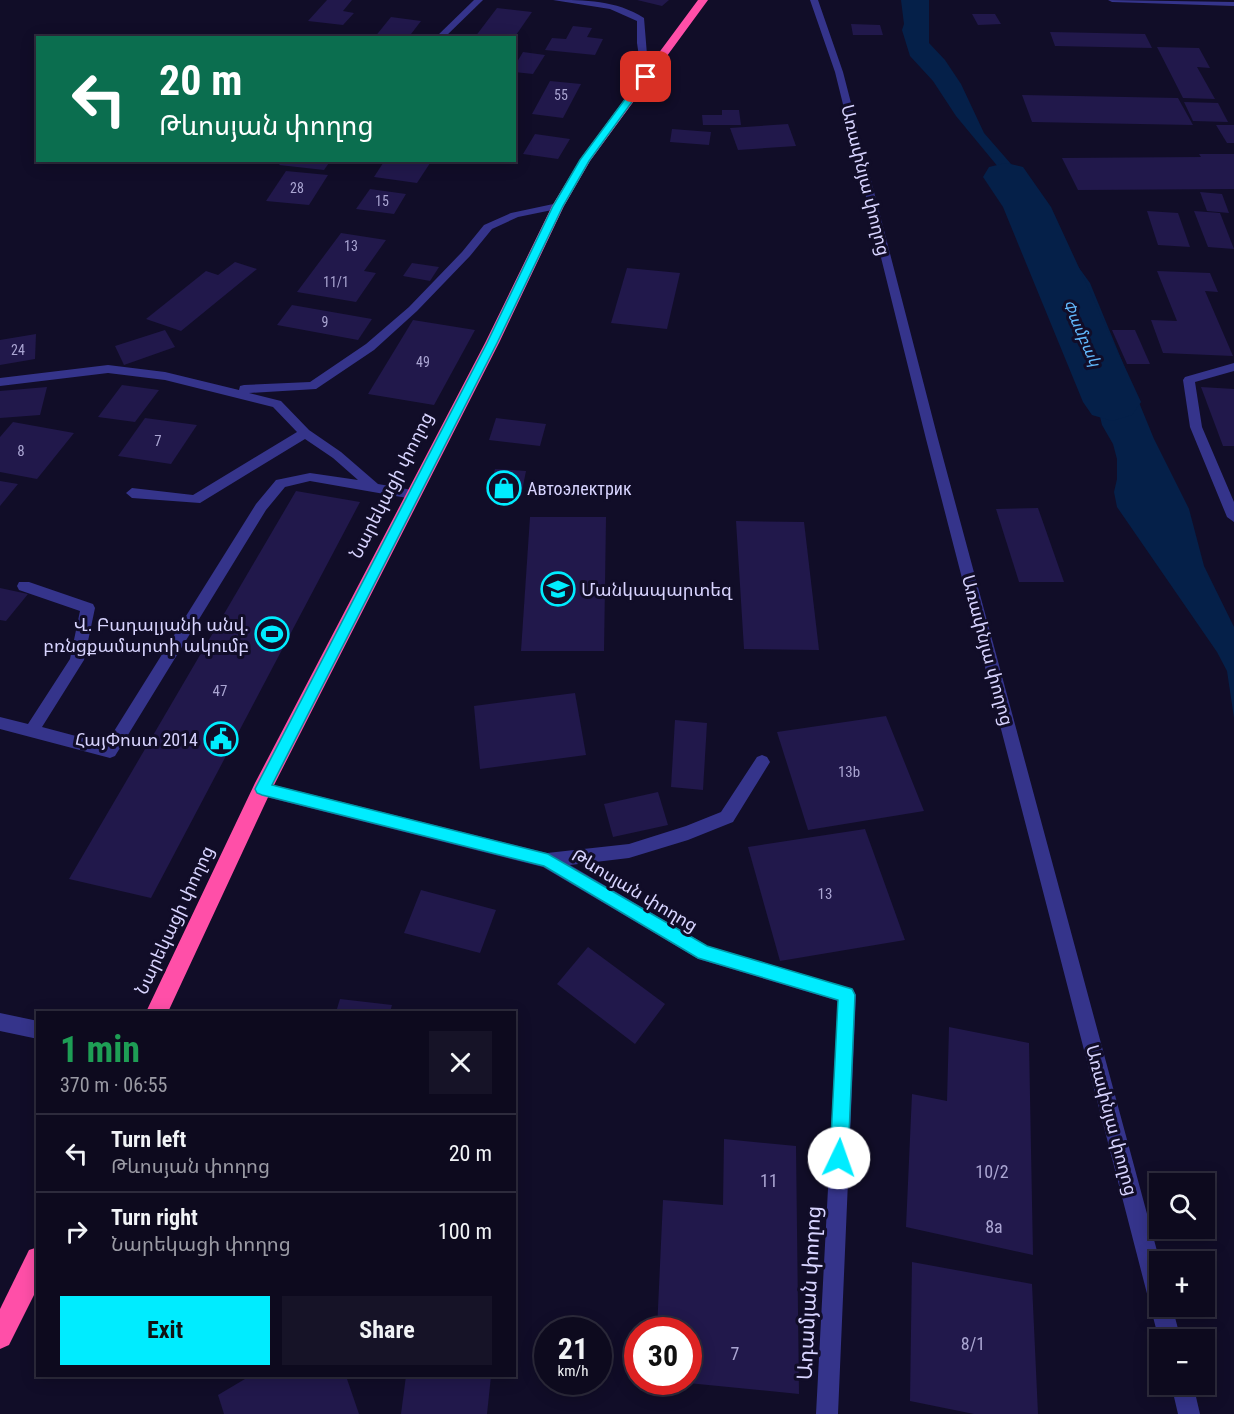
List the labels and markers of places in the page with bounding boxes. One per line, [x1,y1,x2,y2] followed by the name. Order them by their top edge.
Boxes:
[620,51,671,102] pin
[486,470,522,506] shop icon: Автоэлектрик
[527,478,632,499] place label: Автоэлектрик
[540,571,576,607] school or university icon: Մանկապարտեզ
[581,579,733,600] place label: Մանկապարտեզ
[43,614,249,656] place label: Վ. Բադալյանի անվ. բռնցքամարտի ակումբ
[254,616,290,652] sports icon: Վ. Բադալյանի անվ. բռնցքամարտի ակումբ
[203,721,239,757] public building icon: ՀայՓոստ 2014
[75,729,198,750] place label: ՀայՓոստ 2014

